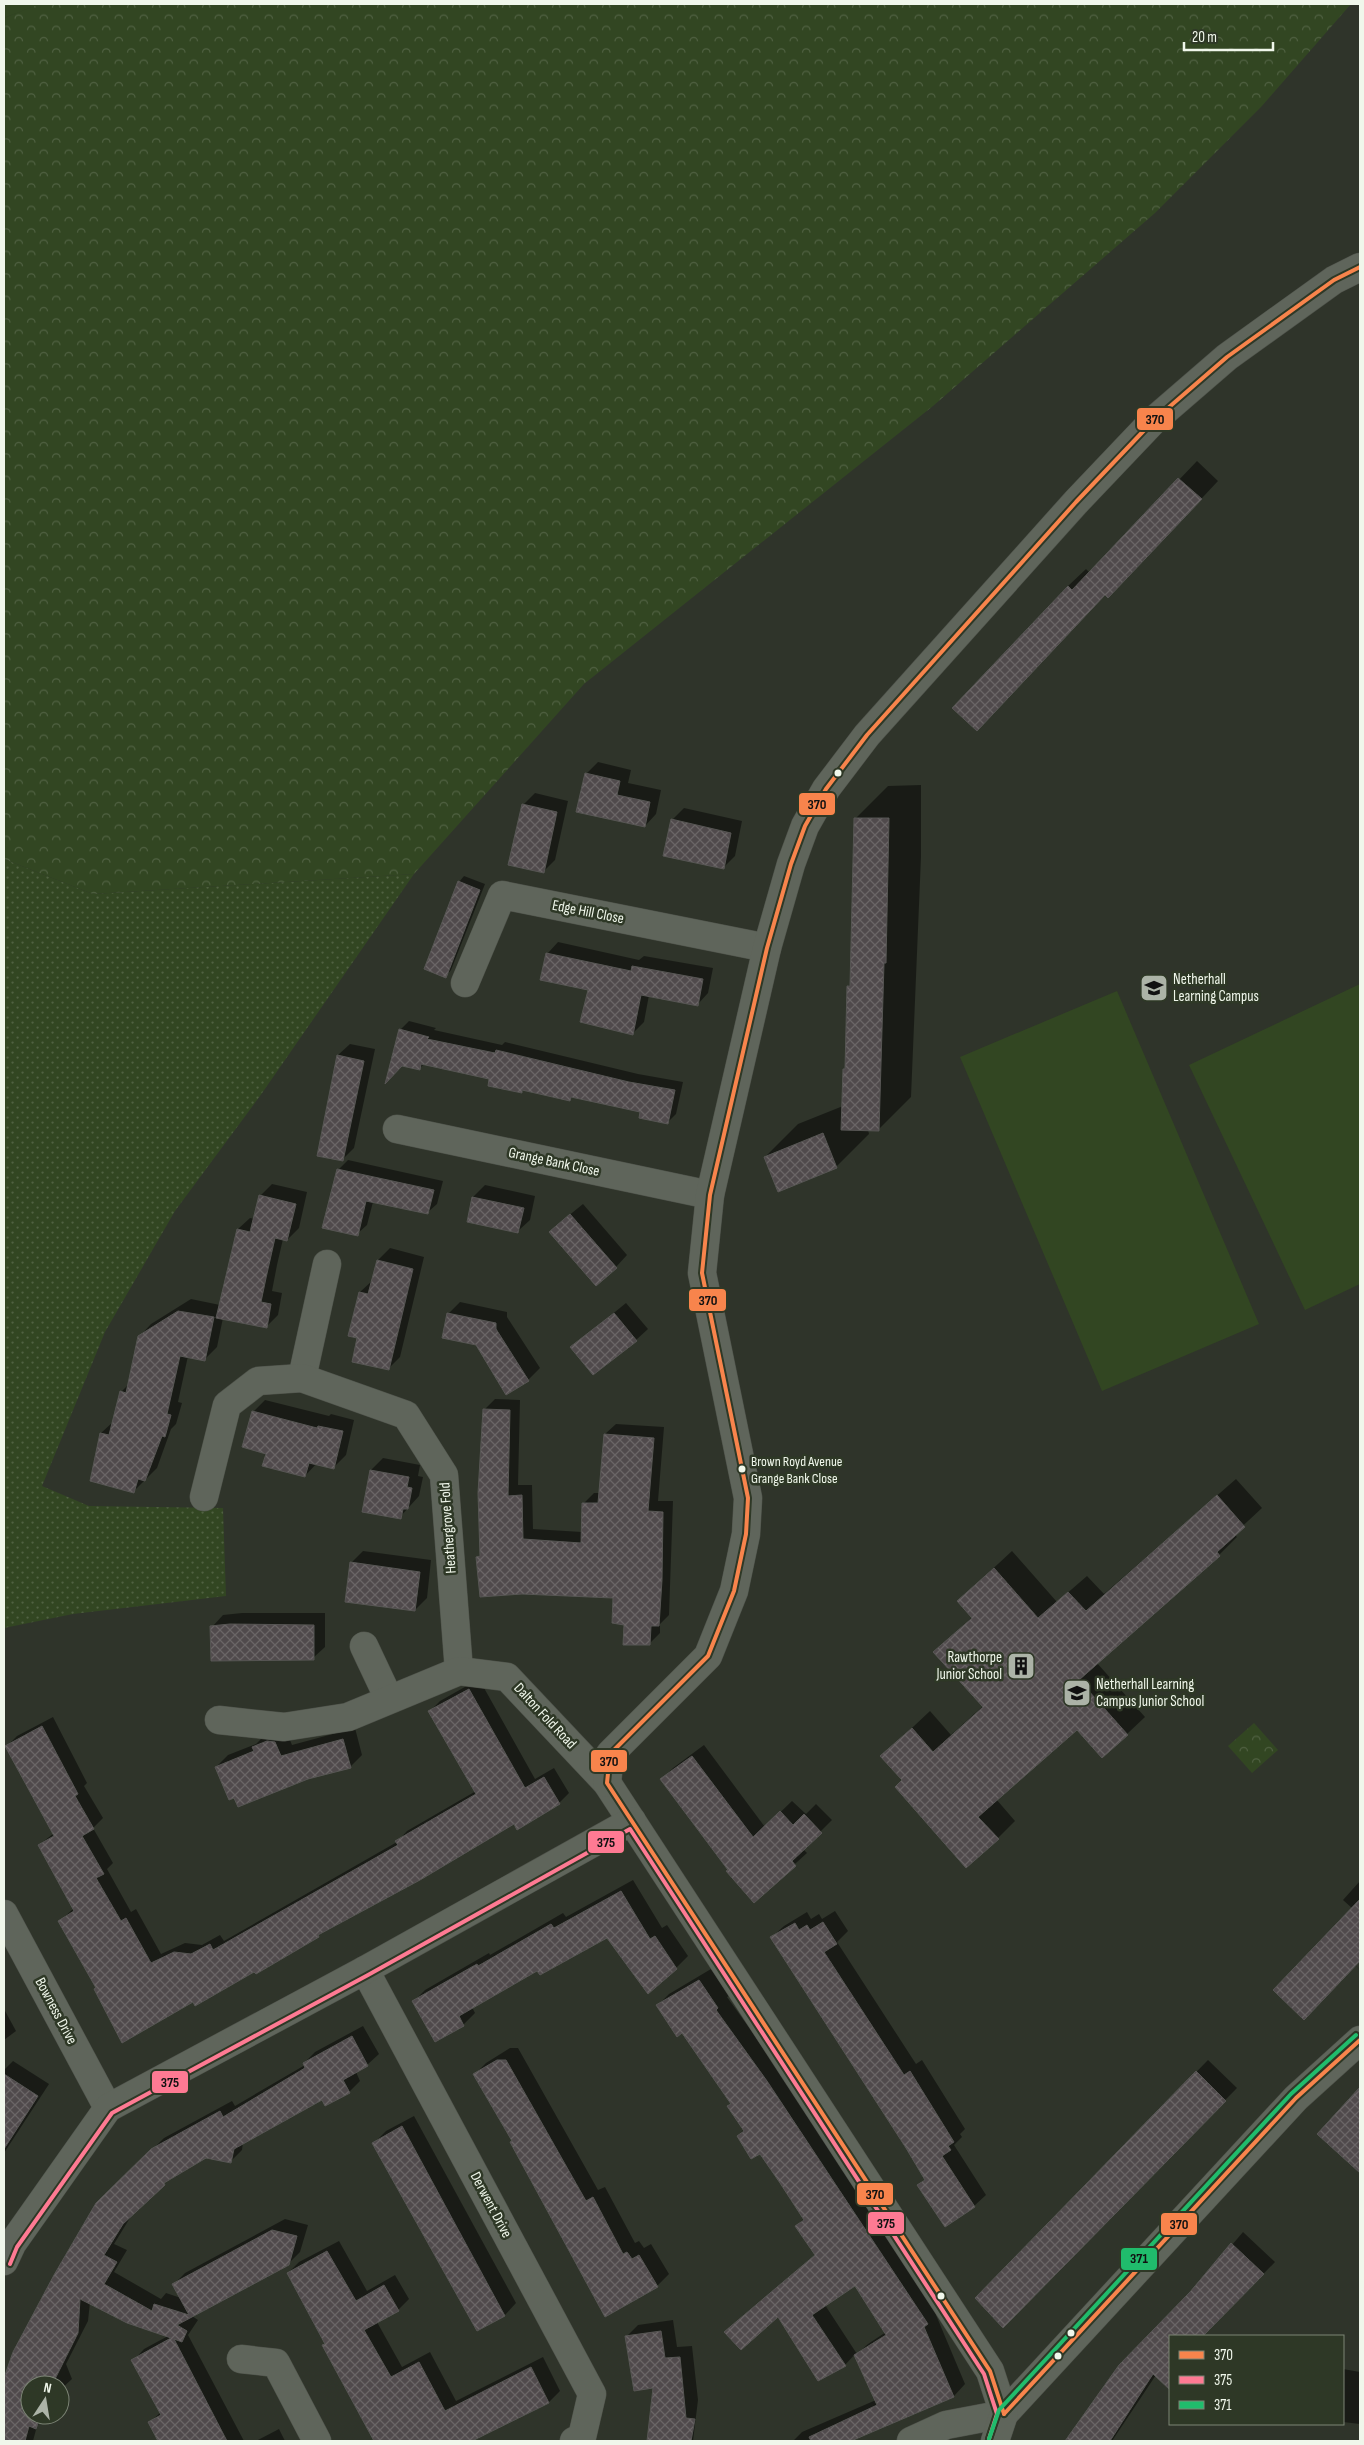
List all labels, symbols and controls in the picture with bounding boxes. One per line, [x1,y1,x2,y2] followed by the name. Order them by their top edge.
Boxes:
[1184,20,1273,52] scale bar
[1192,28,1217,47] text: 20 m
[1136,407,1174,431] line badge: 370
[1146,411,1165,428] text: 370
[833,768,843,778] unlabelled marker
[798,792,836,816] line badge: 370
[808,796,827,813] text: 370
[550,896,626,928] street label: Edge Hill Close
[1173,970,1259,1006] place label: Netherhall Learning Campus
[1139,973,1169,1003] school or university icon: Netherhall Learning Campus
[507,1143,601,1181] street label: Grange Bank Close
[688,1288,727,1312] line badge: 370
[699,1292,718,1309] text: 370
[751,1453,842,1487] place label: Brown Royd Avenue Grange Bank Close
[737,1464,747,1474] marker: Brown Royd Avenue Grange Bank Close
[435,1482,461,1574] street label: Heathergrove Fold
[935,1648,1002,1684] place label: Rawthorpe Junior School
[1006,1651,1036,1681] building icon: Rawthorpe Junior School
[1096,1675,1204,1711] place label: Netherhall Learning Campus Junior School
[1062,1678,1092,1708] school or university icon: Netherhall Learning Campus Junior School
[510,1679,580,1753] street label: Dalton Fold Road
[590,1749,628,1773] line badge: 370
[600,1753,619,1770] text: 370
[587,1830,625,1854] line badge: 375
[597,1834,615,1851] text: 375
[31,1974,81,2048] street label: Bowness Drive
[151,2070,189,2094] line badge: 375
[161,2074,179,2091] text: 375
[466,2169,516,2241] street label: Derwent Drive
[856,2182,894,2206] line badge: 370
[866,2186,885,2203] text: 370
[867,2211,905,2235] line badge: 375
[1160,2212,1198,2236] line badge: 370
[877,2215,895,2232] text: 375
[1170,2216,1189,2233] text: 370
[1120,2247,1158,2271] line badge: 371
[1130,2250,1148,2267] text: 371
[936,2291,946,2301] unlabelled marker
[1066,2328,1076,2338] unlabelled marker
[1169,2335,1344,2425] legend
[1214,2346,1233,2365] text: 370
[1053,2351,1063,2361] unlabelled marker
[1214,2371,1232,2390] text: 375
[20,2375,70,2425] north arrow
[42,2379,53,2397] text: N
[1214,2396,1232,2415] text: 371

